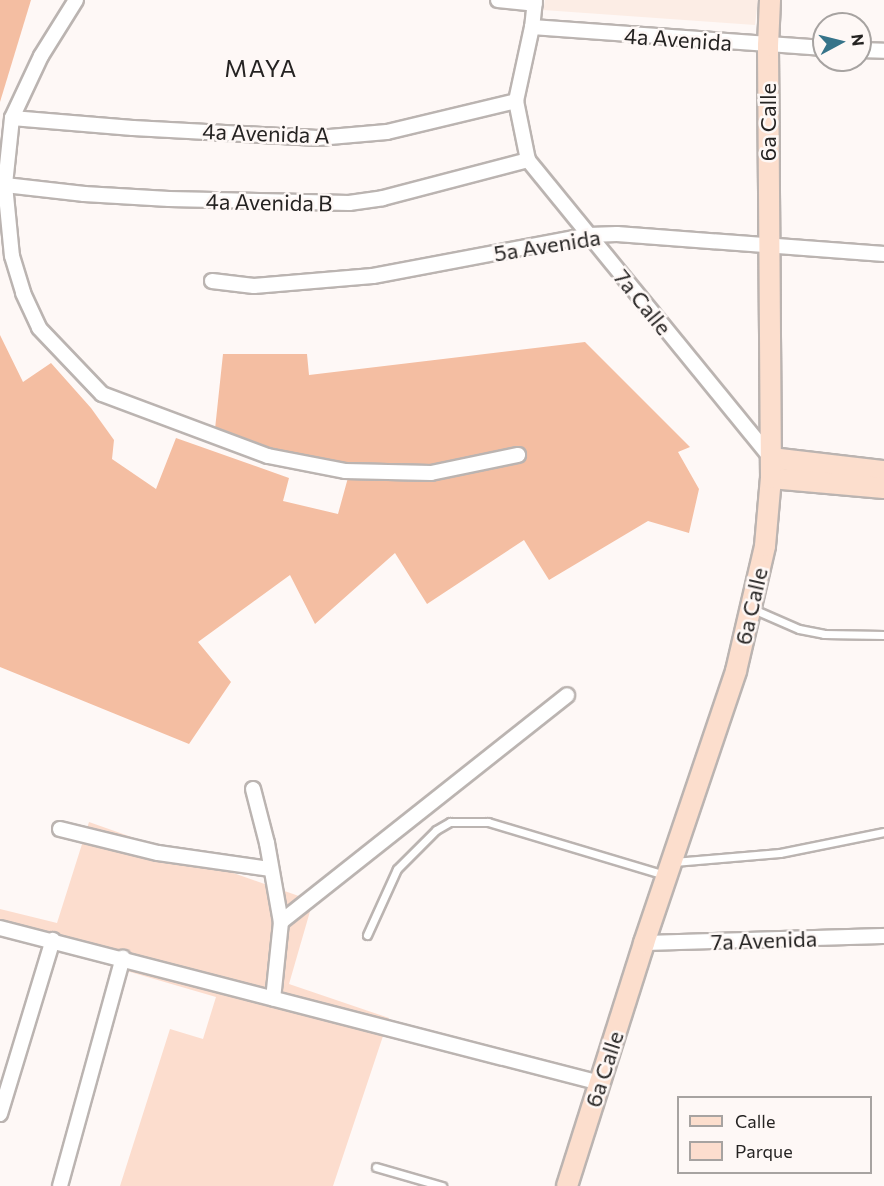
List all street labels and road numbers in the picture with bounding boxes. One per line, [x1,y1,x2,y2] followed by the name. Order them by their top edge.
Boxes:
[623,22,733,56] street label: 4a Avenida
[755,83,781,161] street label: 6a Calle
[202,118,330,148] street label: 4a Avenida A
[205,188,333,216] street label: 4a Avenida B
[492,224,602,266] street label: 5a Avenida
[609,264,677,340] street label: 7a Calle
[729,565,773,647] street label: 6a Calle
[710,925,818,955] street label: 7a Avenida
[579,1028,629,1110] street label: 6a Calle

